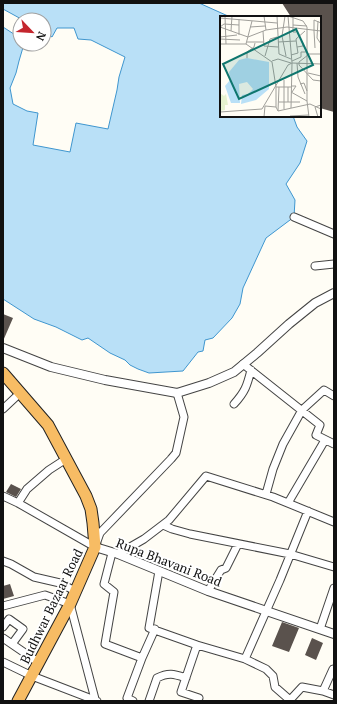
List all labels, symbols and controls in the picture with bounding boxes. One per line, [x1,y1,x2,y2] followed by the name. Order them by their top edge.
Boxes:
[12,12,52,52] north arrow
[220,16,321,117] inset map
[33,29,49,44] text: N
[114,534,224,590] street label: Rupa Bhavani Road
[15,546,87,666] street label: Budhwar Bazaar Road

